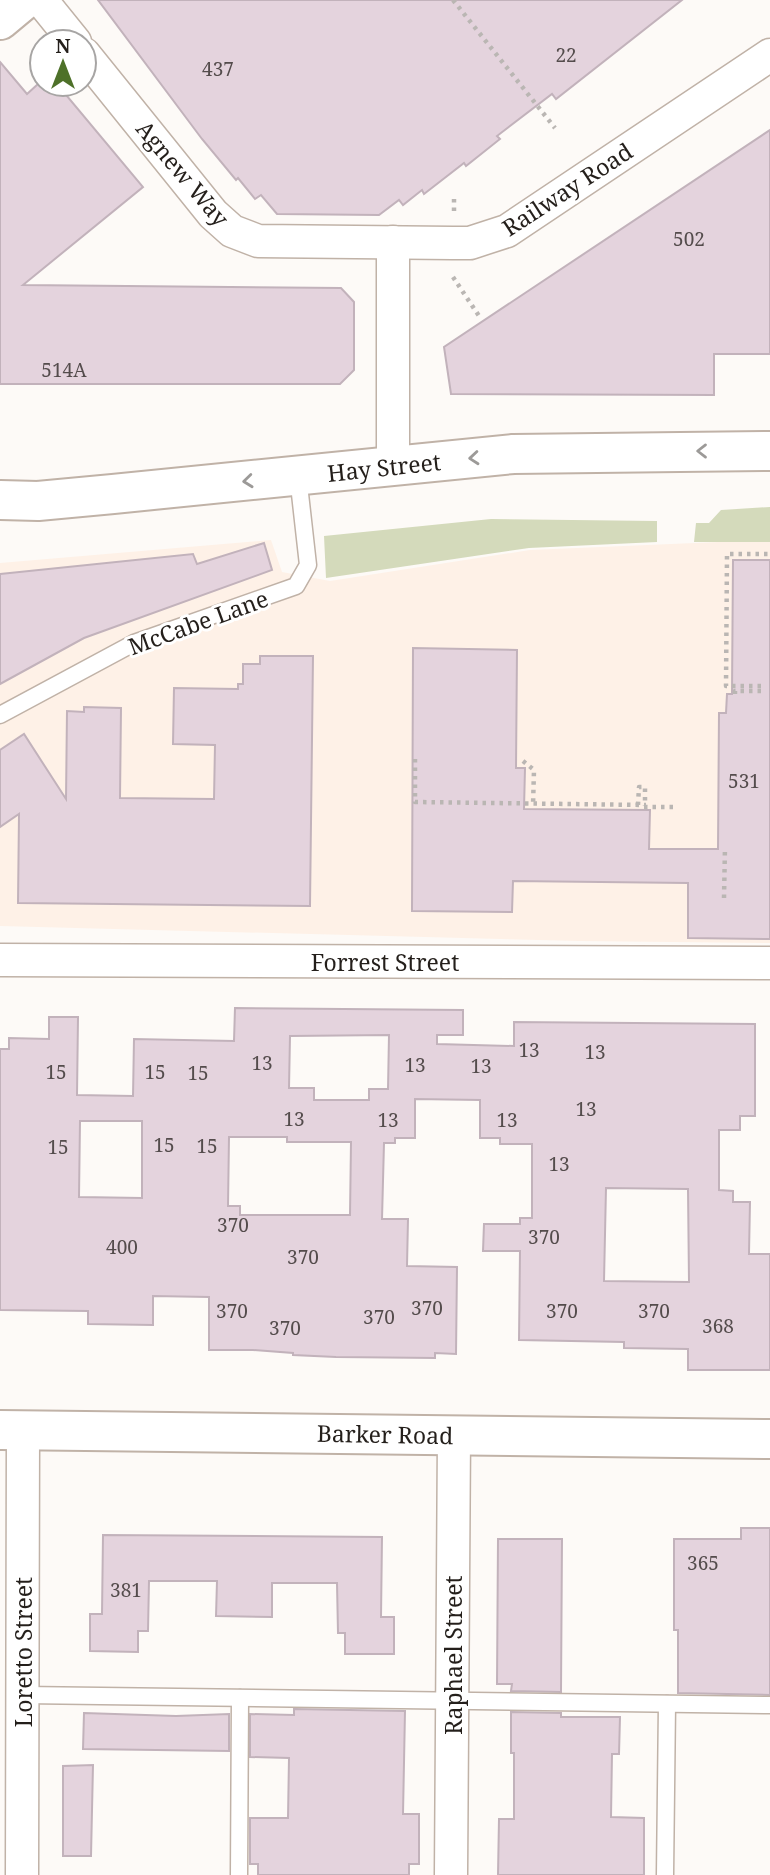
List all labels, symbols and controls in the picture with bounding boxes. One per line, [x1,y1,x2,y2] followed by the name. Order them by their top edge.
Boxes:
[28,28,98,98] north arrow
[56,33,71,59] text: N
[555,42,577,68] house number: 22
[202,56,234,82] house number: 437
[129,113,237,233] street label: Agnew Way
[496,135,638,243] street label: Railway Road
[673,226,705,252] house number: 502
[41,357,87,383] house number: 514A
[696,443,707,459] one-way arrow
[326,445,442,489] street label: Hay Street
[469,450,480,465] one-way arrow
[242,473,253,488] one-way arrow
[124,582,272,662] street label: McCabe Lane
[728,768,760,794] house number: 531
[311,946,459,978] street label: Forrest Street
[518,1037,540,1063] house number: 13
[584,1039,606,1065] house number: 13
[251,1050,273,1076] house number: 13
[404,1052,426,1078] house number: 13
[470,1053,492,1079] house number: 13
[45,1059,67,1085] house number: 15
[144,1059,166,1085] house number: 15
[187,1060,209,1086] house number: 15
[575,1096,597,1122] house number: 13
[283,1106,305,1132] house number: 13
[377,1107,399,1133] house number: 13
[496,1107,518,1133] house number: 13
[153,1132,175,1158] house number: 15
[196,1133,218,1159] house number: 15
[47,1134,69,1160] house number: 15
[548,1151,570,1177] house number: 13
[217,1212,249,1238] house number: 370
[528,1224,560,1250] house number: 370
[106,1234,138,1260] house number: 400
[287,1244,319,1270] house number: 370
[411,1295,443,1321] house number: 370
[216,1298,248,1324] house number: 370
[546,1298,578,1324] house number: 370
[638,1298,670,1324] house number: 370
[363,1304,395,1330] house number: 370
[702,1313,734,1339] house number: 368
[269,1315,301,1341] house number: 370
[317,1417,453,1451] street label: Barker Road
[687,1550,719,1576] house number: 365
[437,1575,469,1735] street label: Raphael Street
[7,1577,39,1727] street label: Loretto Street
[110,1577,142,1603] house number: 381

